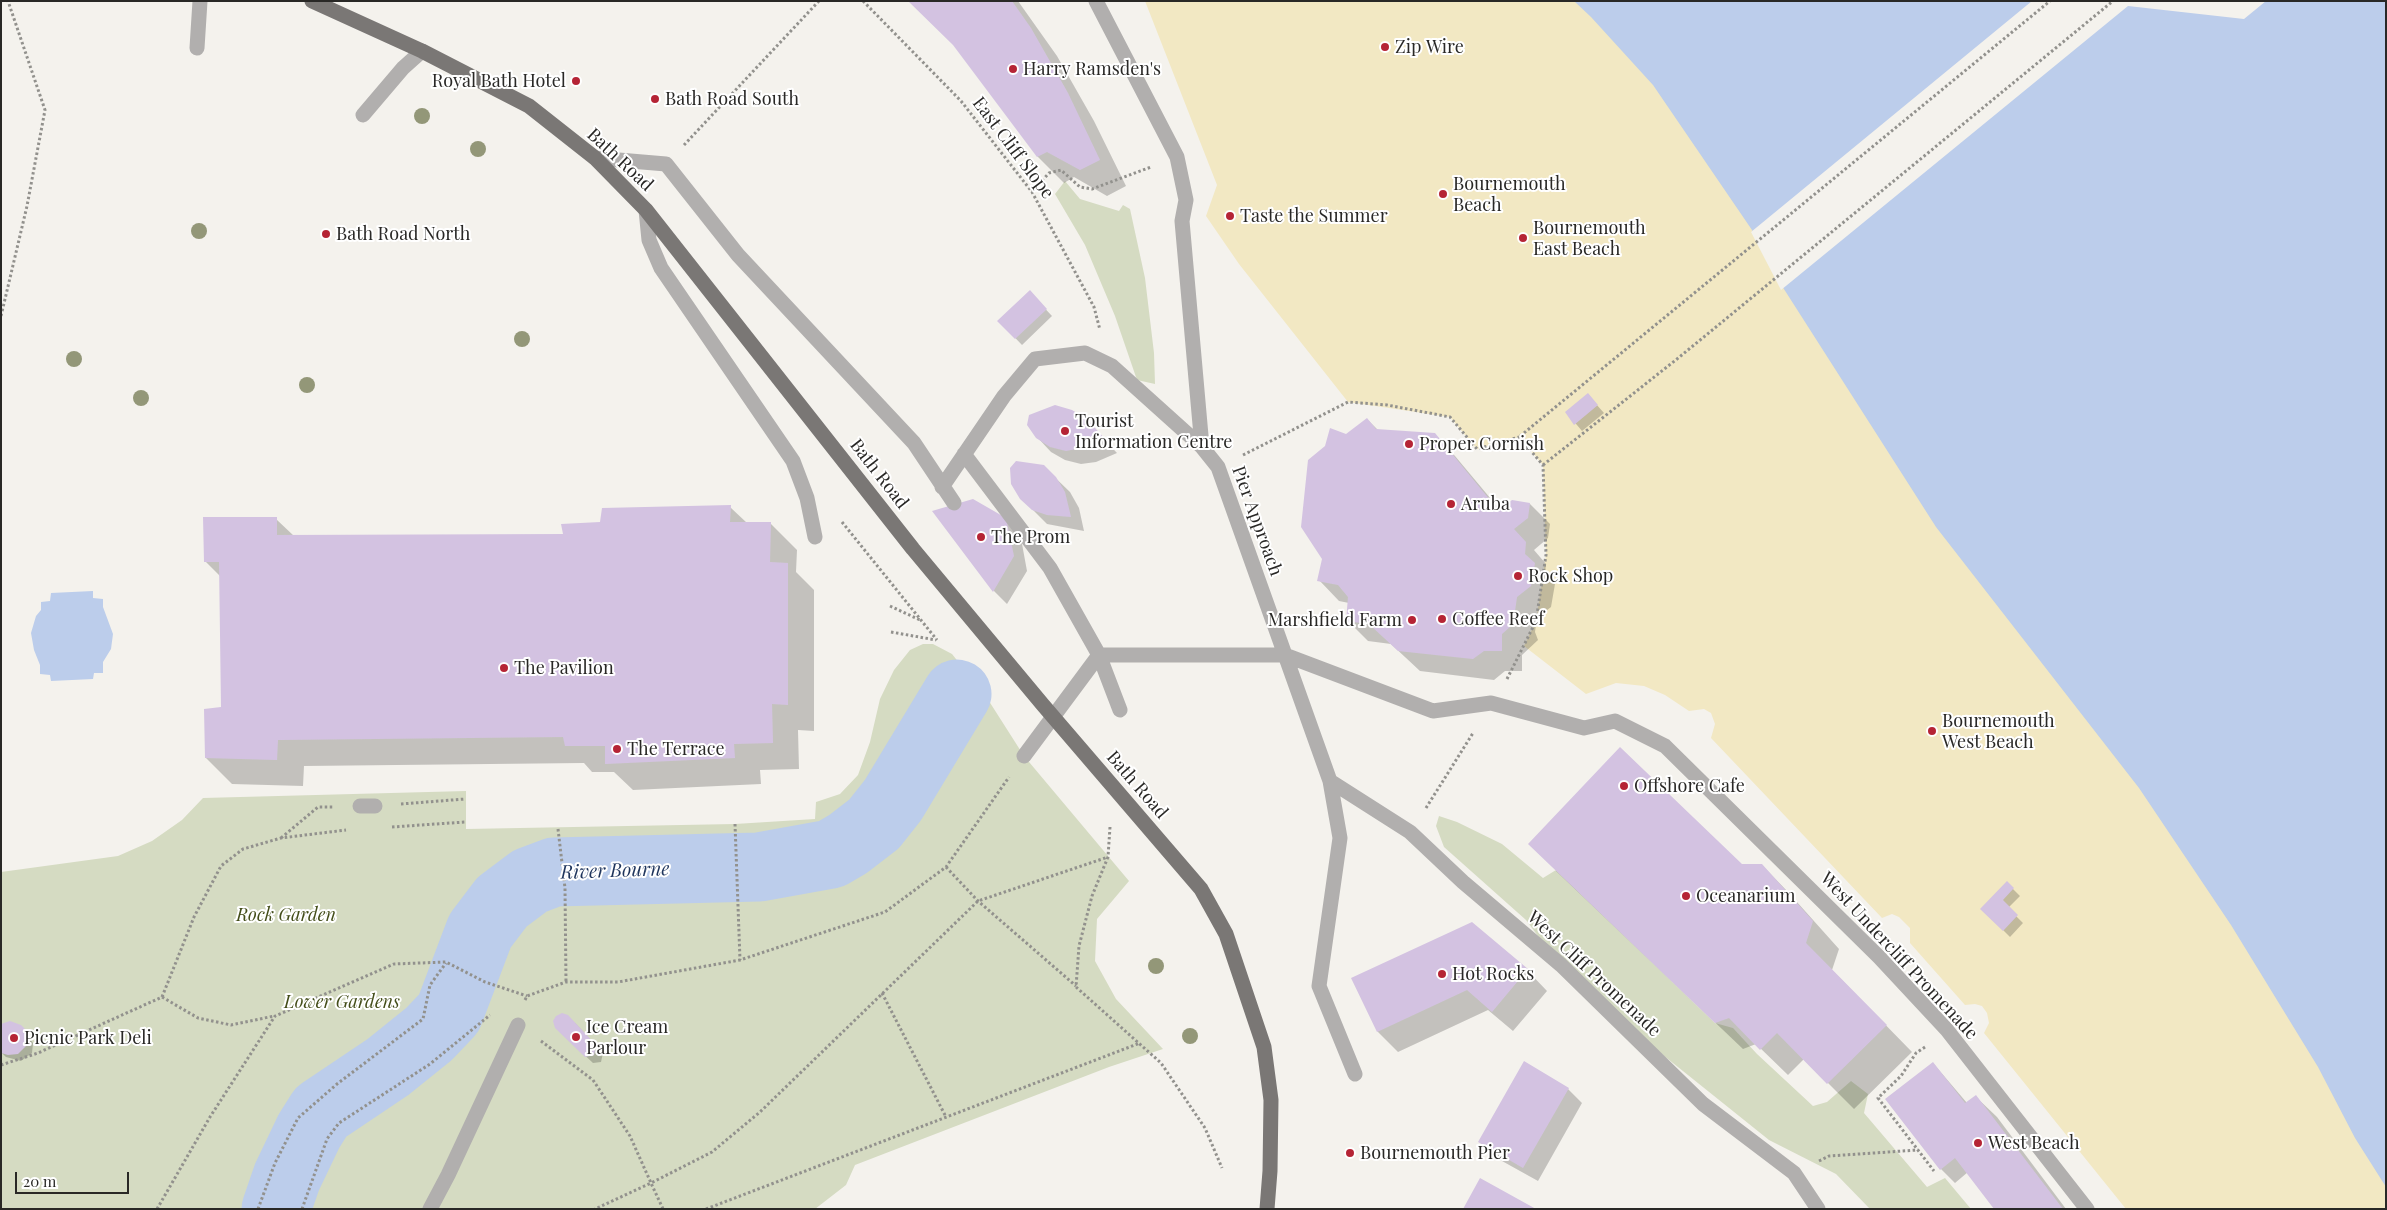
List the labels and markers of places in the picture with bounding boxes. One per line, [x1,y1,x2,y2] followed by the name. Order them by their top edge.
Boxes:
[1395,36,1464,58] place label: Zip Wire
[1379,41,1391,53] marker: Zip Wire
[1023,58,1161,80] place label: Harry Ramsden's
[1007,63,1019,75] marker: Harry Ramsden's
[432,70,566,92] place label: Royal Bath Hotel
[570,75,582,87] marker: Royal Bath Hotel
[665,88,799,110] place label: Bath Road South
[649,93,661,105] marker: Bath Road South
[1453,173,1566,215] place label: Bournemouth Beach
[1437,188,1449,200] marker: Bournemouth Beach
[1240,205,1388,227] place label: Taste the Summer
[1224,210,1236,222] marker: Taste the Summer
[1533,217,1646,260] place label: Bournemouth East Beach
[336,223,470,245] place label: Bath Road North
[320,228,332,240] marker: Bath Road North
[1517,232,1529,244] marker: Bournemouth East Beach
[1075,410,1232,452] place label: Tourist Information Centre
[1059,425,1071,437] marker: Tourist Information Centre
[1419,433,1544,455] place label: Proper Cornish
[1403,438,1415,450] marker: Proper Cornish
[1461,493,1510,515] place label: Aruba
[1445,498,1457,510] marker: Aruba
[991,526,1070,548] place label: The Prom
[975,531,987,543] marker: The Prom
[1528,565,1613,587] place label: Rock Shop
[1512,570,1524,582] marker: Rock Shop
[1452,608,1544,630] place label: Coffee Reef
[1268,609,1402,631] place label: Marshfield Farm
[1436,613,1448,625] marker: Coffee Reef
[1406,614,1418,626] marker: Marshfield Farm
[514,657,614,679] place label: The Pavilion
[498,662,510,674] marker: The Pavilion
[1942,710,2055,752] place label: Bournemouth West Beach
[1926,725,1938,737] marker: Bournemouth West Beach
[627,738,725,760] place label: The Terrace
[611,743,623,755] marker: The Terrace
[1634,775,1745,797] place label: Offshore Cafe
[1618,780,1630,792] marker: Offshore Cafe
[1696,885,1796,907] place label: Oceanarium
[1680,890,1692,902] marker: Oceanarium
[1452,963,1534,985] place label: Hot Rocks
[1436,968,1448,980] marker: Hot Rocks
[586,1016,668,1058] place label: Ice Cream Parlour
[24,1027,152,1049] place label: Picnic Park Deli
[570,1031,582,1043] marker: Ice Cream Parlour
[8,1032,20,1044] marker: Picnic Park Deli
[1988,1132,2080,1154] place label: West Beach
[1972,1137,1984,1149] marker: West Beach
[1360,1142,1510,1164] place label: Bournemouth Pier
[1344,1147,1356,1159] marker: Bournemouth Pier

